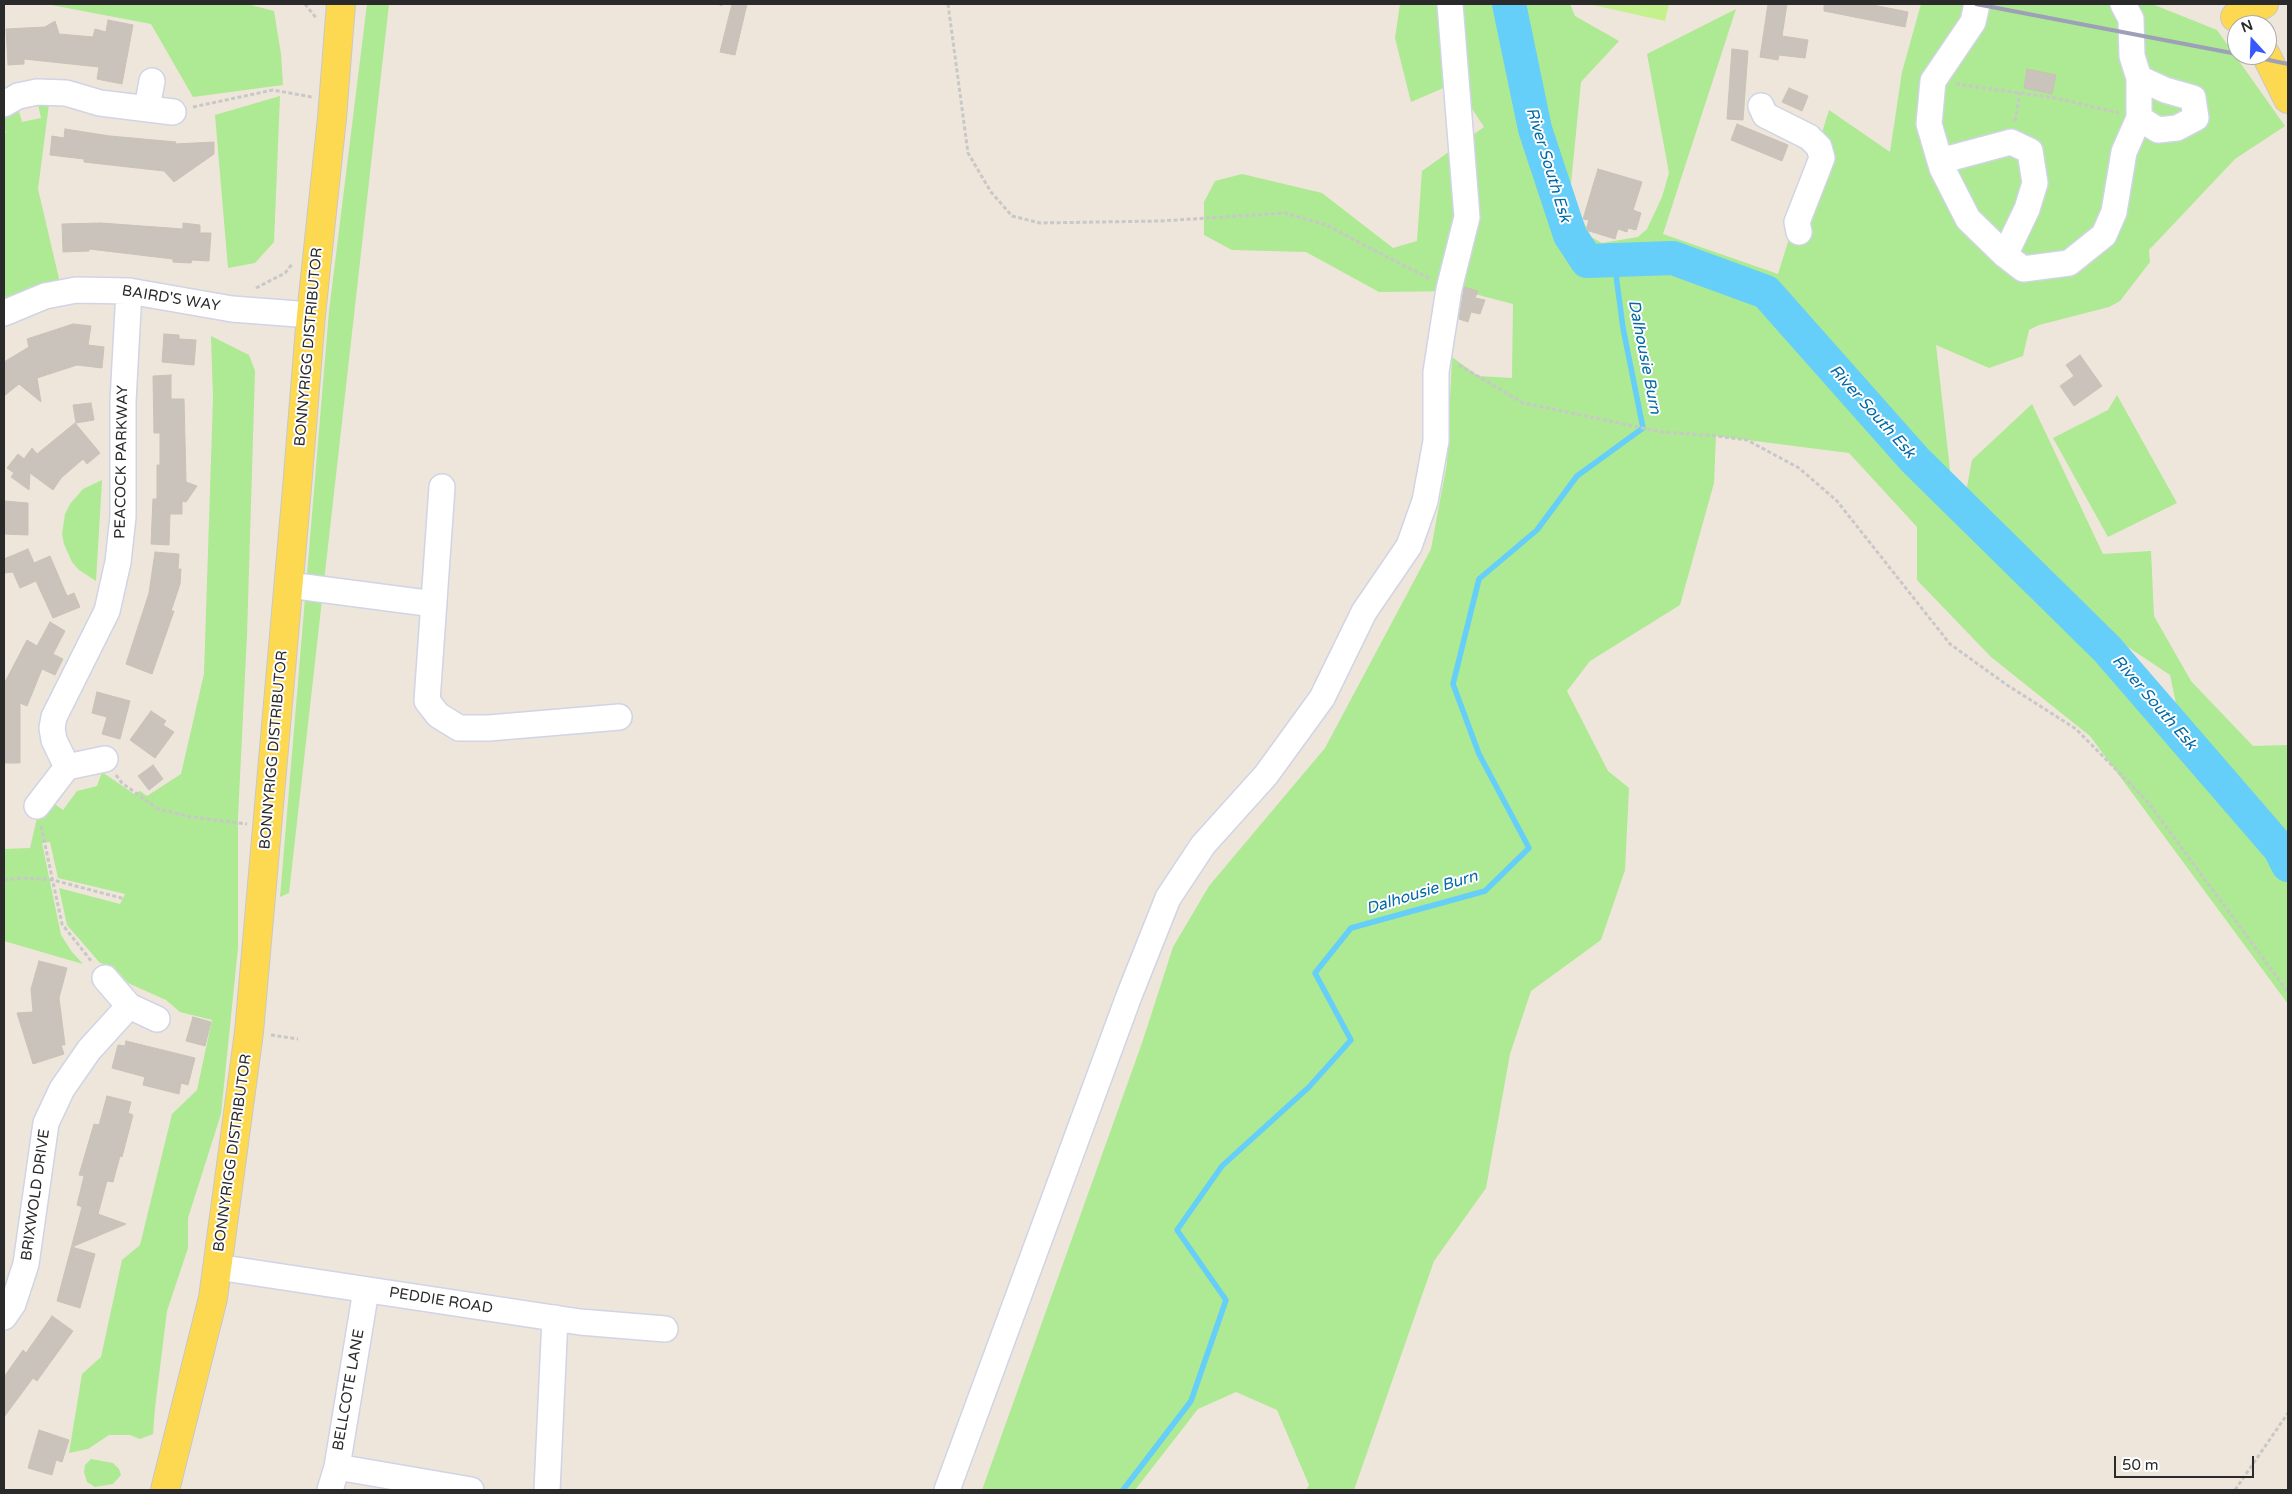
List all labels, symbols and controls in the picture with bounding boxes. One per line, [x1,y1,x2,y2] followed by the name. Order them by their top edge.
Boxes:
[2227,15,2277,65] north arrow
[2239,16,2255,36] text: N
[1521,105,1575,225] water label: River South Esk
[291,247,327,447] street label: BONNYRIGG DISTRIBUTOR
[121,282,221,316] street label: BAIRD'S WAY
[1624,298,1664,416] water label: Dalhousie Burn
[1825,361,1919,463] water label: River South Esk
[112,385,132,539] street label: PEACOCK PARKWAY
[256,650,292,850] street label: BONNYRIGG DISTRIBUTOR
[2108,652,2200,754] water label: River South Esk
[1364,867,1480,919] water label: Dalhousie Burn
[210,1053,256,1253] street label: BONNYRIGG DISTRIBUTOR
[18,1128,54,1262] street label: BRIXWOLD DRIVE
[388,1284,494,1318] street label: PEDDIE ROAD
[329,1328,369,1452] street label: BELLCOTE LANE
[2117,1446,2257,1478] scale bar
[2122,1456,2159,1474] text: 50 m

